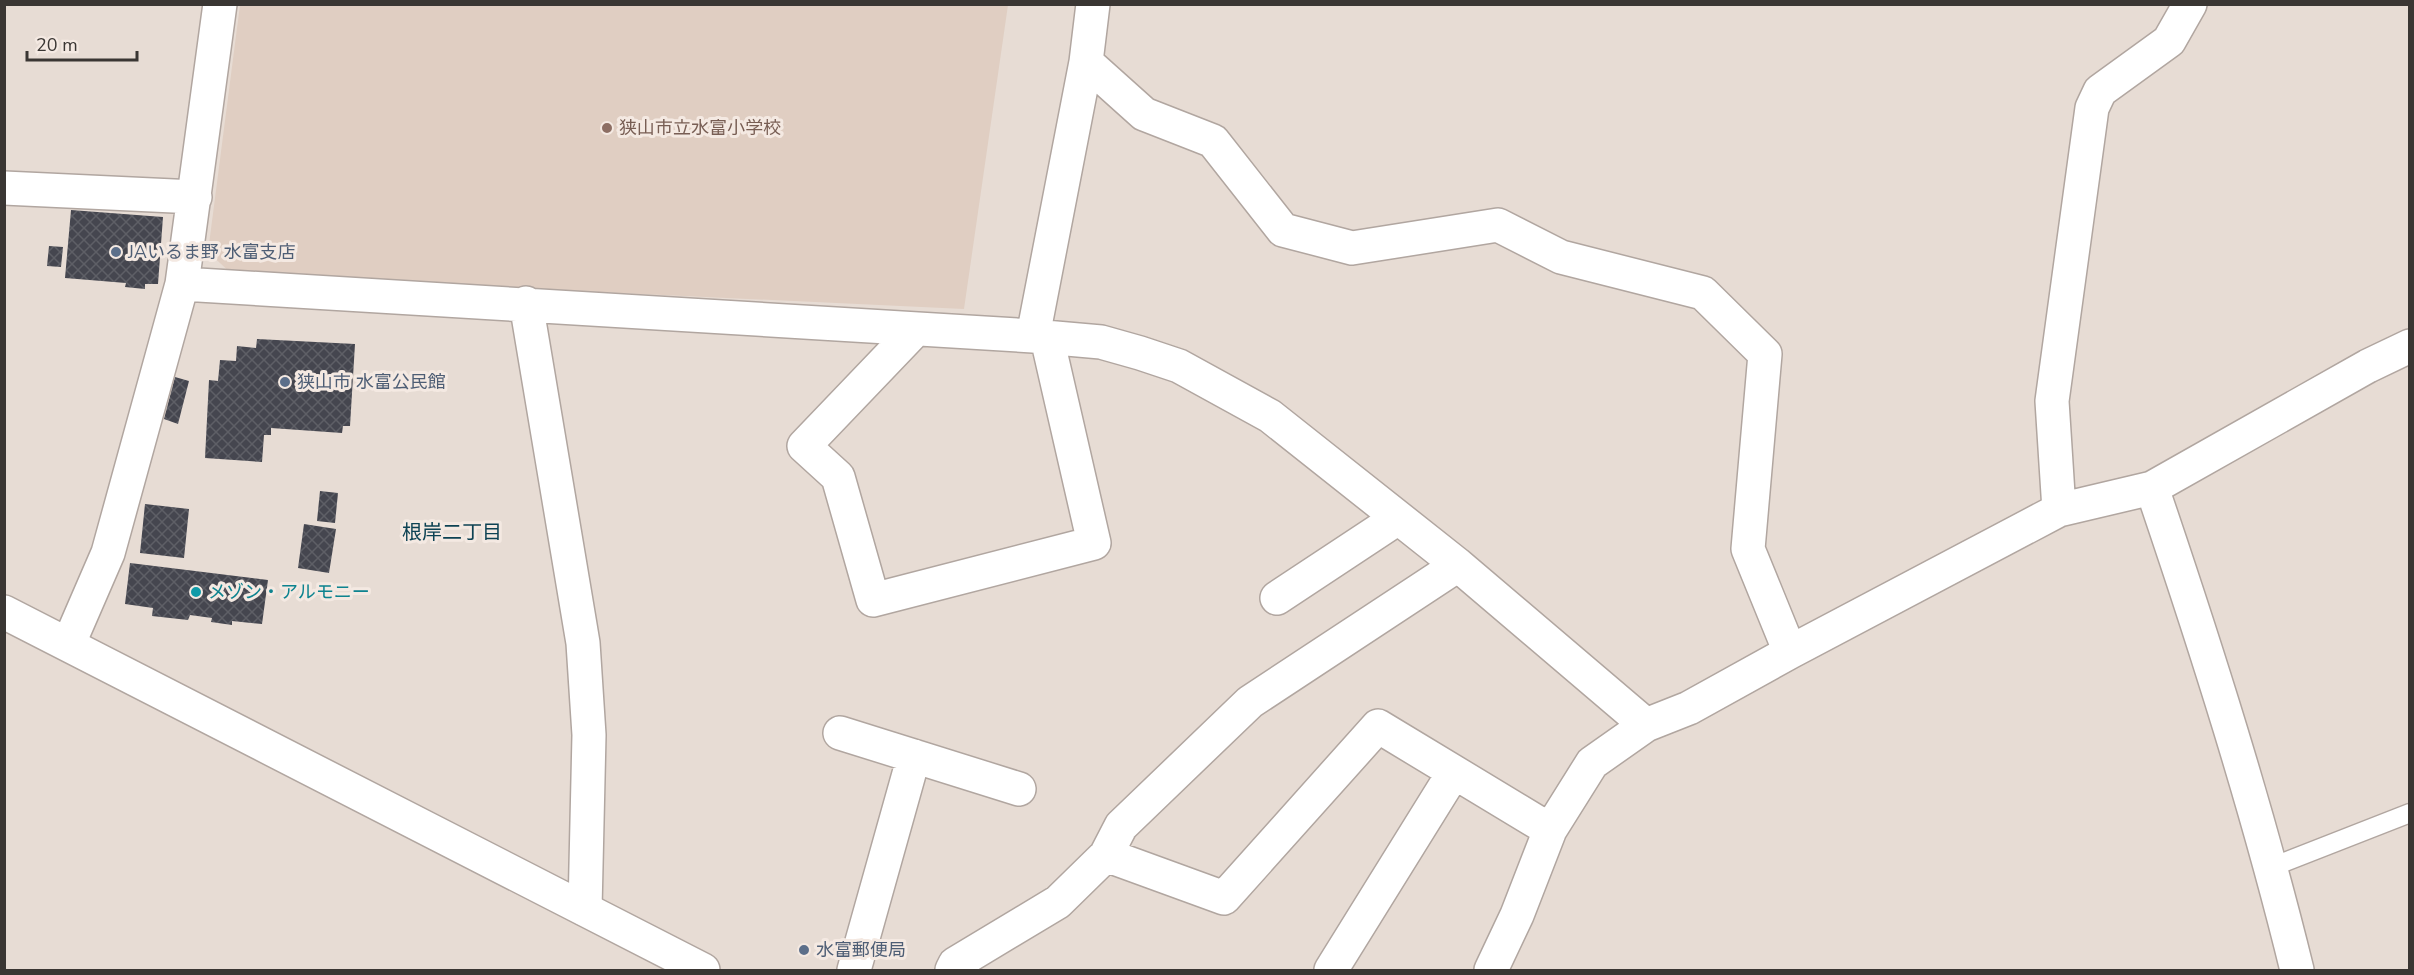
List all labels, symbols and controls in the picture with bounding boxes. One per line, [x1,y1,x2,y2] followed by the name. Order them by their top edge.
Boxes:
[27,24,136,62] scale bar
[36,33,78,57] text: 20 m
[619,116,781,140] place label: 狭山市立水富小学校
[600,121,614,135] marker: 狭山市立水富小学校
[127,240,296,264] place label: JAいるま野 水富支店
[109,245,123,259] marker: JAいるま野 水富支店
[297,370,446,394] place label: 狭山市 水富公民館
[278,375,292,389] marker: 狭山市 水富公民館
[402,519,502,546] district label: 根岸二丁目
[208,580,370,604] place label: メゾン・アルモニー
[189,585,203,599] marker: メゾン・アルモニー
[816,938,906,962] place label: 水富郵便局
[797,943,811,957] marker: 水富郵便局

